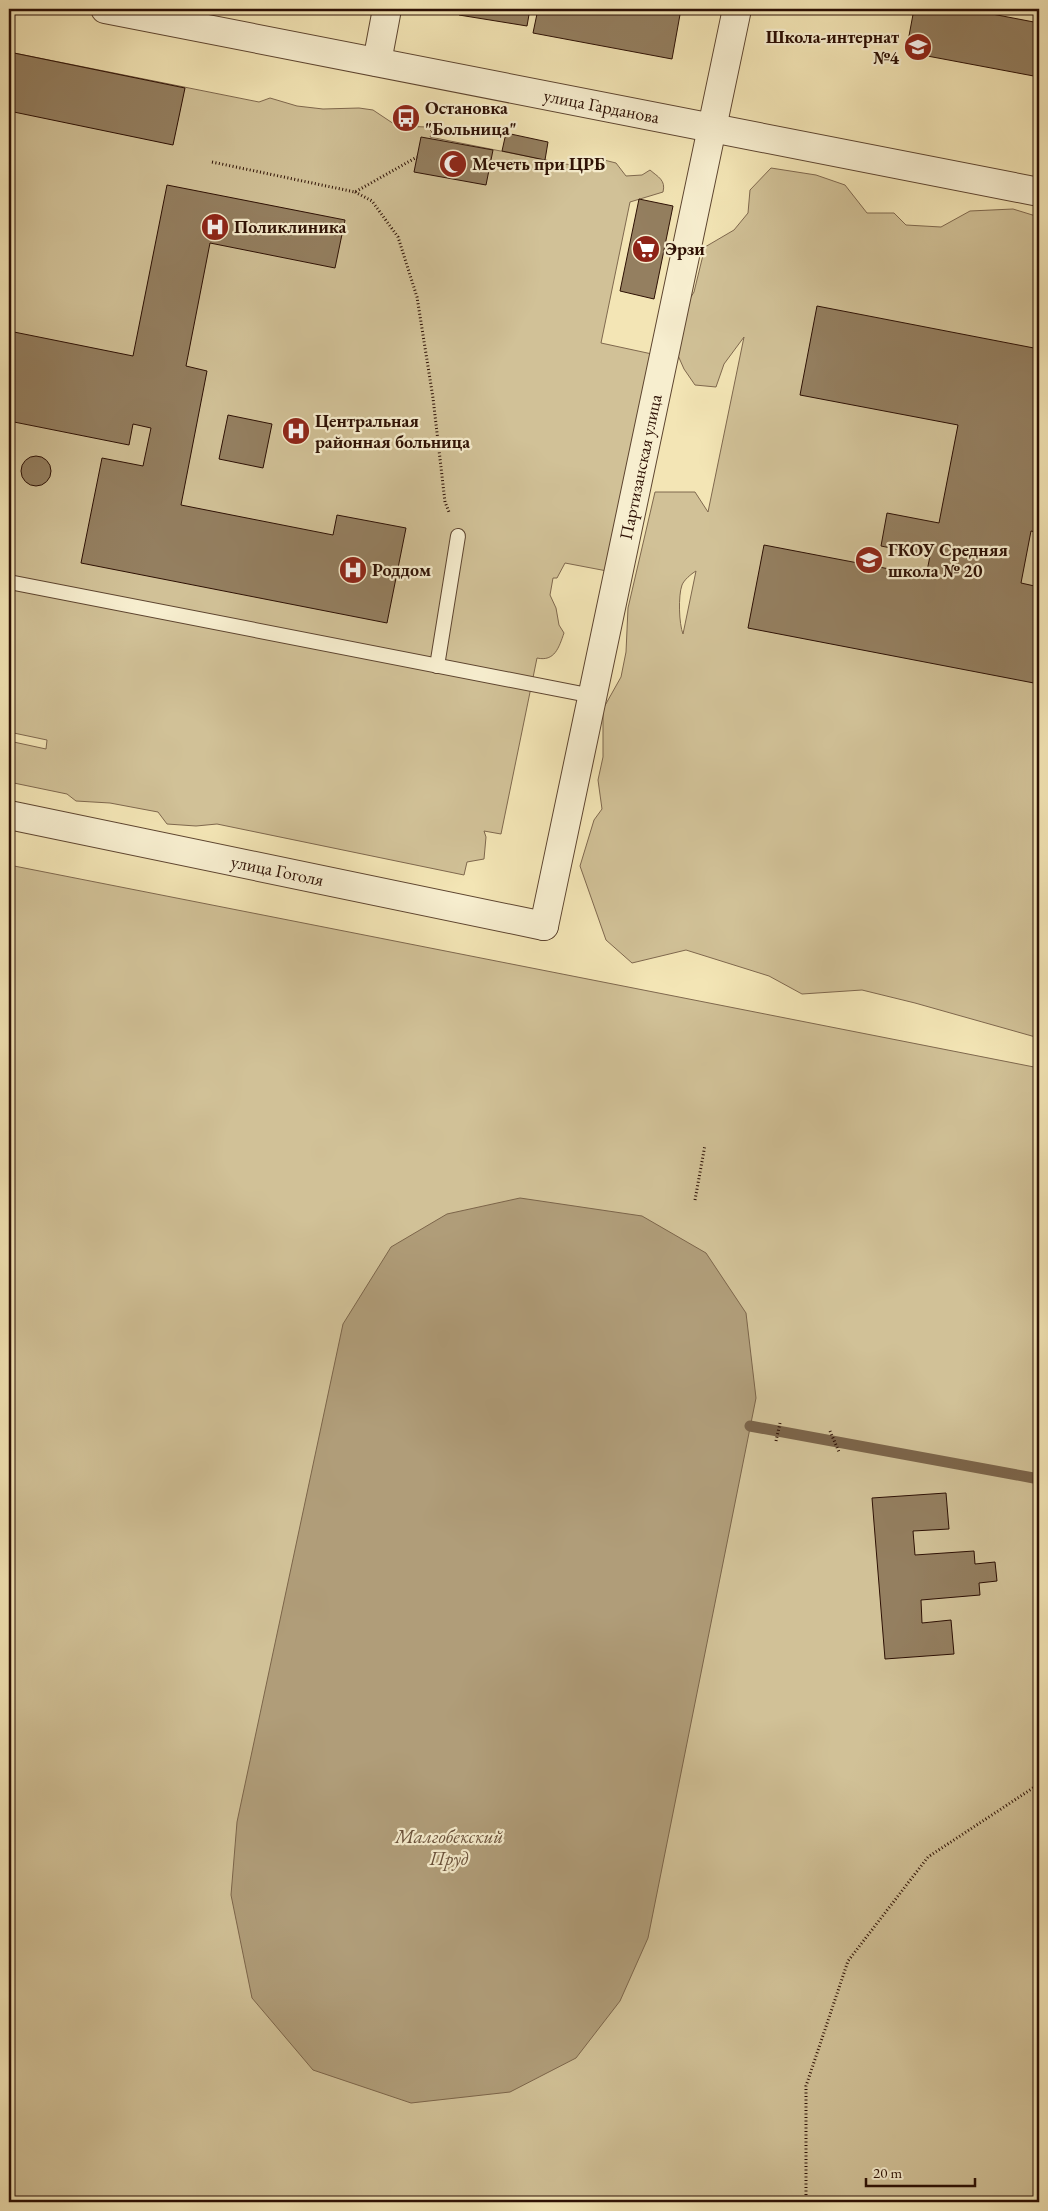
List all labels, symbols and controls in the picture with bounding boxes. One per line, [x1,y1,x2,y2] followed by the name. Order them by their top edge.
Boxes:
[766,25,899,69] place label: Школа-интернат №4
[903,32,933,62] school or university icon: Школа-интернат №4
[542,83,662,129] street label: улица Гарданова
[425,96,517,140] place label: Остановка "Больница"
[391,103,421,133] bus stop icon: Остановка "Больница"
[438,149,468,179] mosque icon: Мечеть при ЦРБ
[472,152,605,175] place label: Мечеть при ЦРБ
[200,212,230,242] hospital icon: Поликлиника
[234,215,346,238] place label: Поликлиника
[631,234,661,264] supermarket icon: Эрзи
[665,237,705,260] place label: Эрзи
[614,391,667,542] street label: Партизанская улица
[315,409,470,453] place label: Центральная районная больница
[281,416,311,446] hospital icon: Центральная районная больница
[888,538,1008,582] place label: ГКОУ Средняя школа № 20
[854,545,884,575] school or university icon: ГКОУ Средняя школа № 20
[338,555,368,585] hospital icon: Роддом
[372,558,431,581] place label: Роддом
[229,849,326,891] street label: улица Гоголя
[394,1824,503,1871] water label: Малгобекский Пруд
[866,2156,974,2188] scale bar
[873,2163,902,2182] text: 20 m

